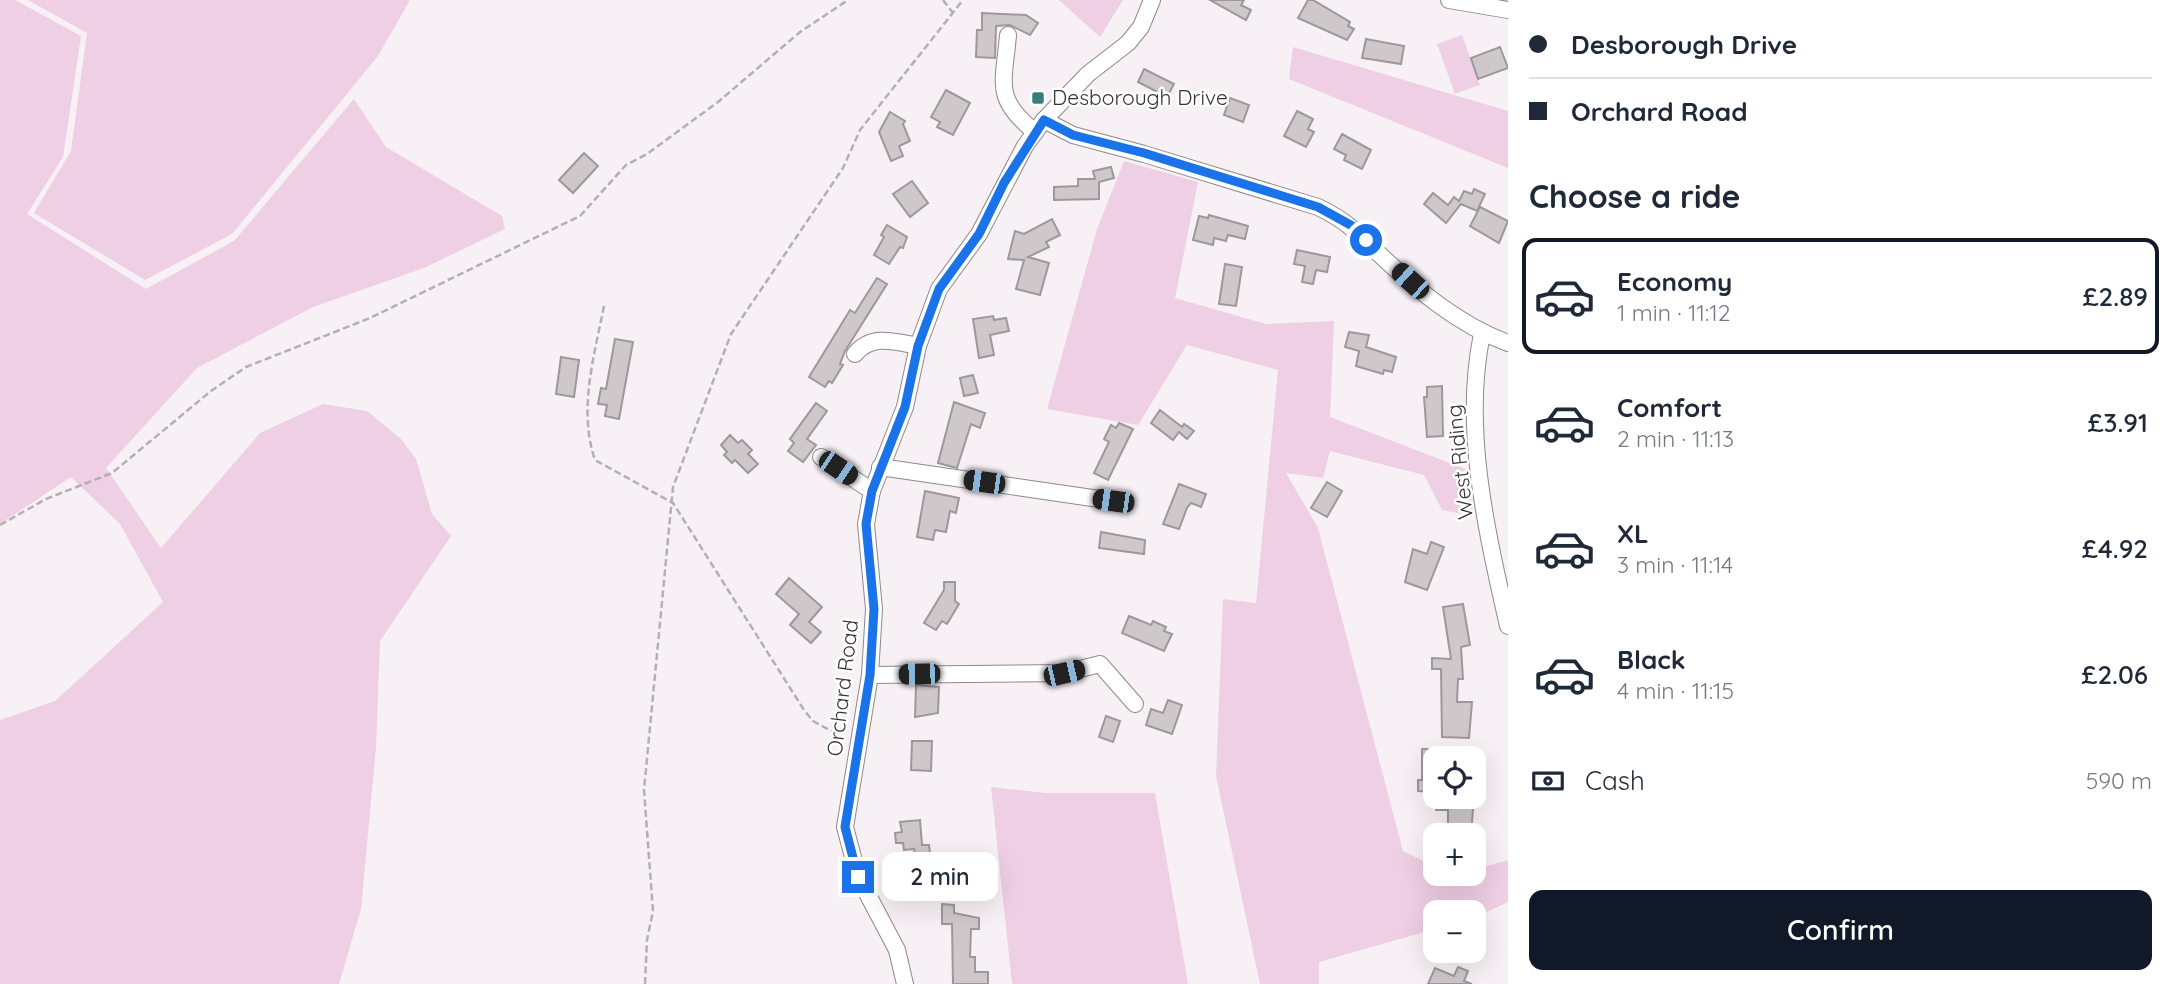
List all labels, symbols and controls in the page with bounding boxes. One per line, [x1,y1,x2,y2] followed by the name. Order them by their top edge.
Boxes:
[1571,28,1797,61] text: Desborough Drive
[1052,84,1228,110] place label: Desborough Drive
[1030,90,1046,106] marker: Desborough Drive
[1571,95,1747,128] text: Orchard Road
[1529,176,1741,216] text: Choose a ride
[1350,224,1382,256] route start
[1388,259,1433,303] car
[1533,265,1596,328] icon: car
[1617,265,1732,298] text: Economy
[2082,280,2148,313] text: £2.89
[1617,298,1731,327] text: 1 min · 11:12
[1533,391,1596,454] icon: car
[1617,391,1722,424] text: Comfort
[1440,403,1478,521] street label: West Riding
[2087,406,2148,439] text: £3.91
[1617,424,1734,453] text: 2 min · 11:13
[815,448,862,488] car
[962,469,1007,495] car
[1091,488,1136,514] car
[1533,517,1596,580] icon: car
[1617,517,1649,550] text: XL
[2082,532,2148,565] text: £4.92
[1617,550,1733,579] text: 3 min · 11:14
[821,618,863,758] street label: Orchard Road
[1533,643,1596,706] icon: car
[1617,643,1686,676] text: Black
[1042,658,1087,688] car
[2081,658,2148,691] text: £2.06
[898,663,941,685] car
[1617,676,1734,705] text: 4 min · 11:15
[1423,746,1486,963] map controls
[1423,746,1486,809] button: locate
[1529,762,1567,800] icon: cash
[1585,764,1645,797] text: Cash
[2086,766,2152,795] text: 590 m
[1423,823,1486,886] button: +
[882,852,998,902] callout: 2 min
[842,861,874,893] route end
[910,862,970,891] text: 2 min
[1529,890,2152,970] button: Confirm
[1423,900,1486,963] button: −

